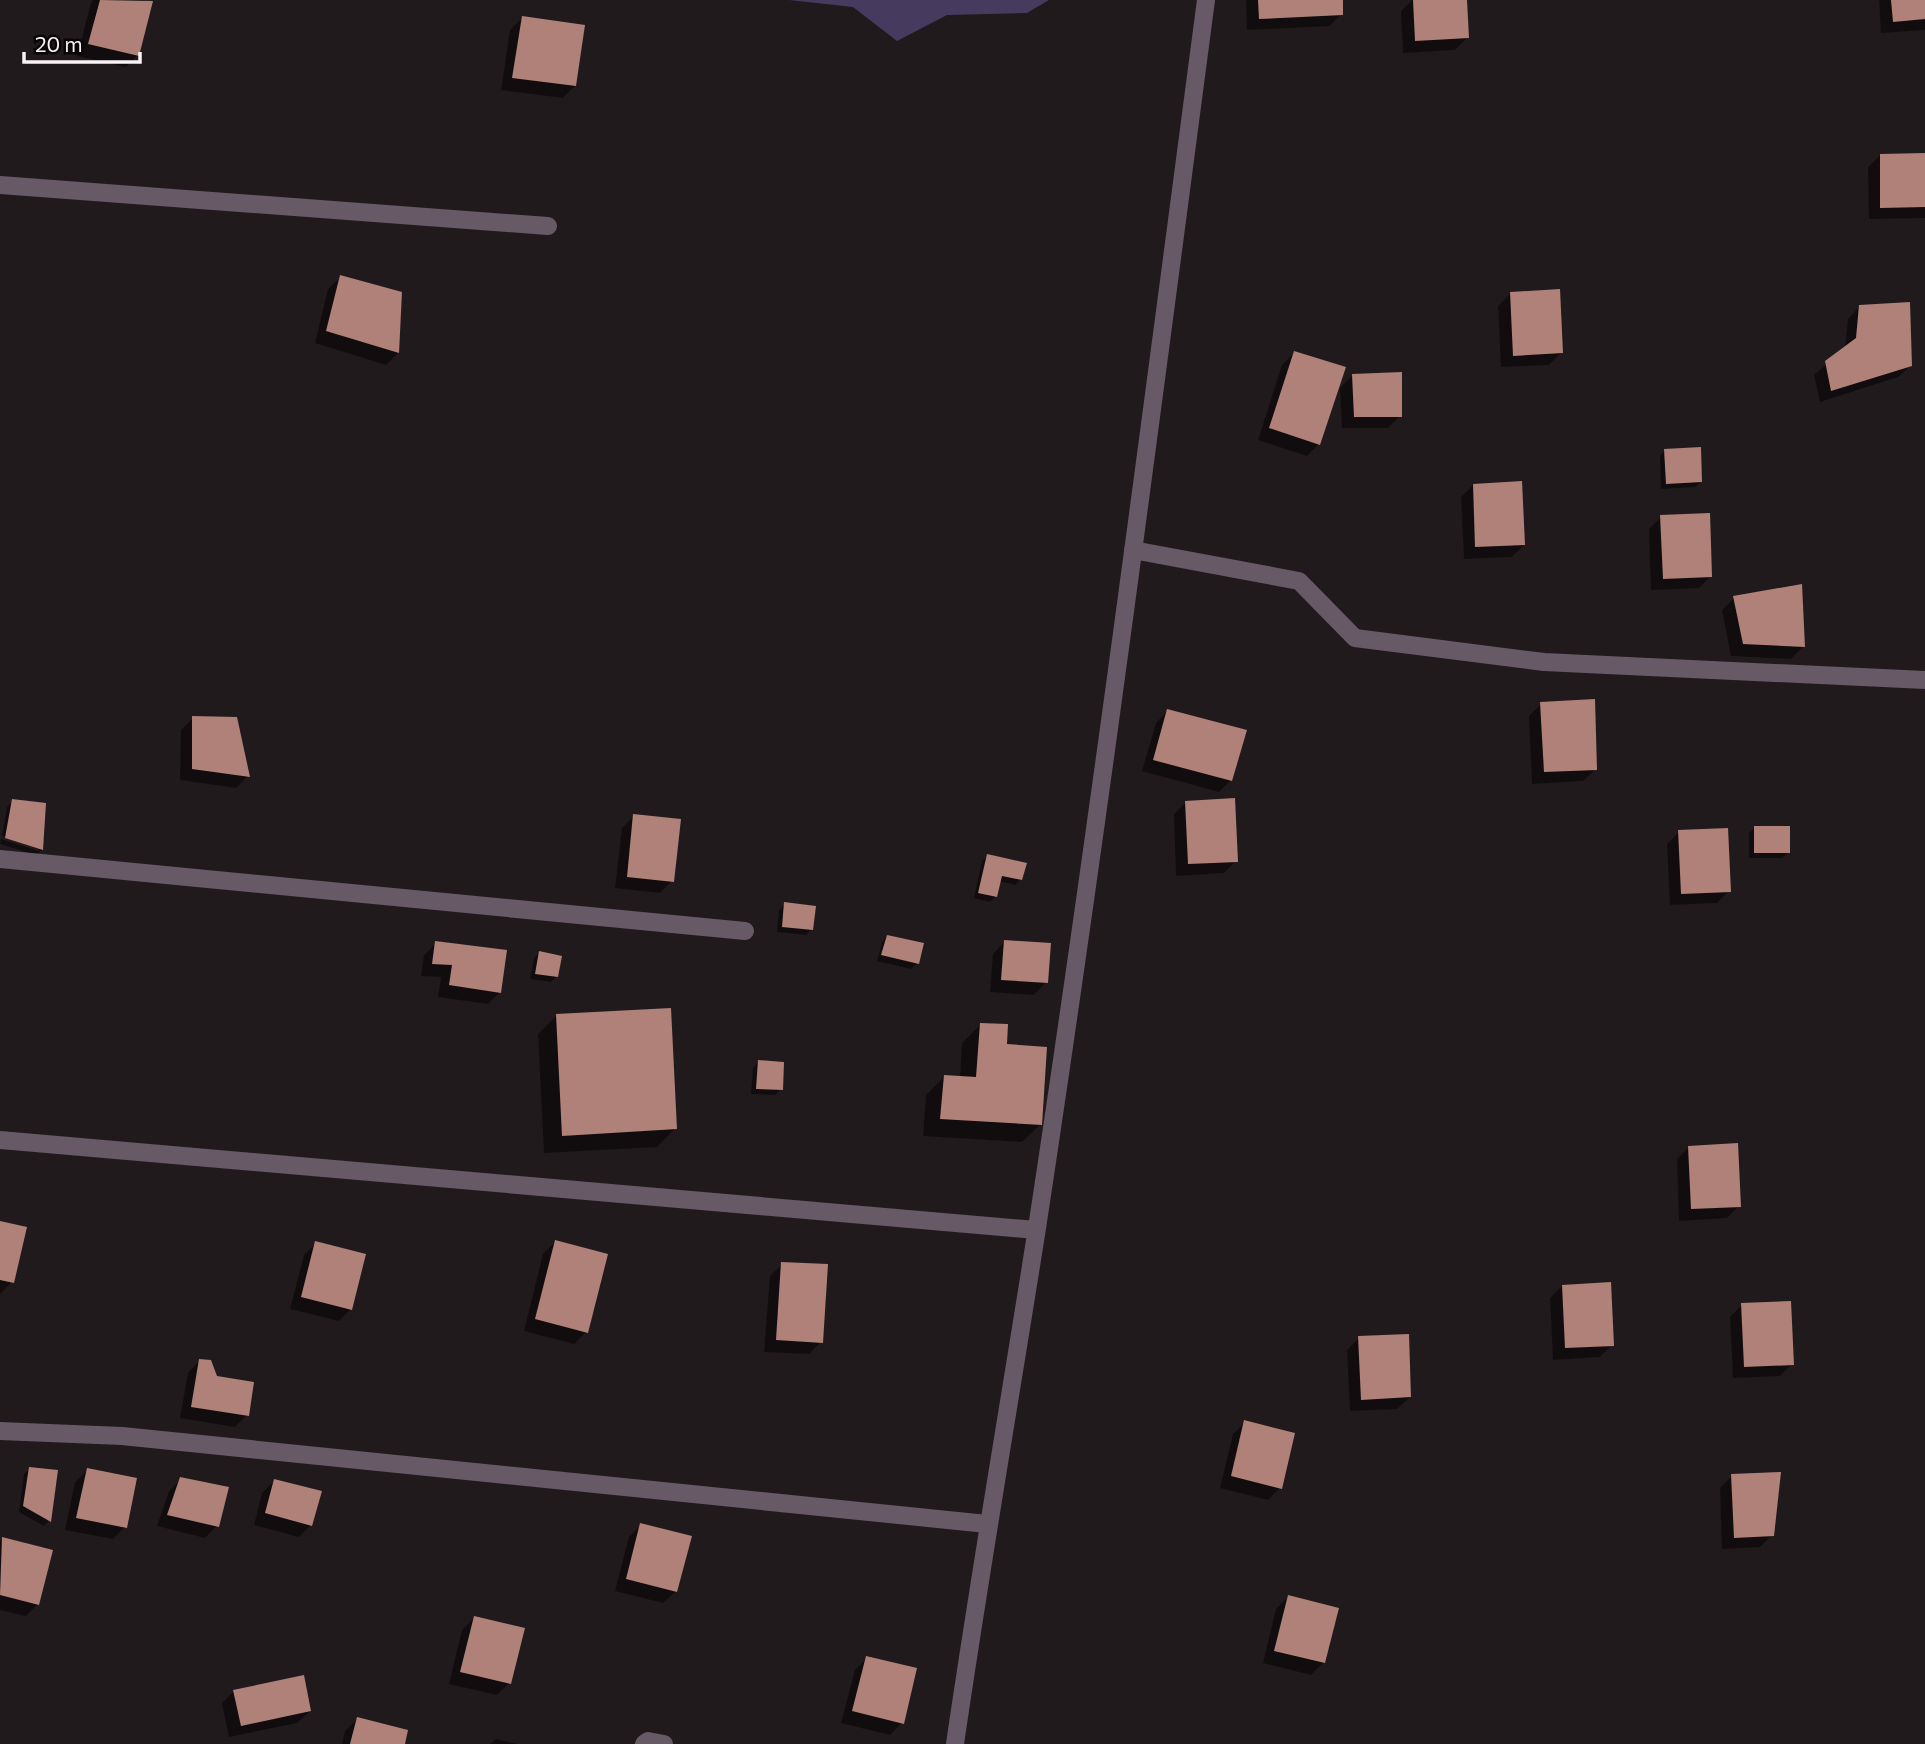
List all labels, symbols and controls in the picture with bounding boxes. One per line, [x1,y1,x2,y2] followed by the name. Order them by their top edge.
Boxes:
[24,21,140,65] scale bar
[35,31,83,56] text: 20 m

